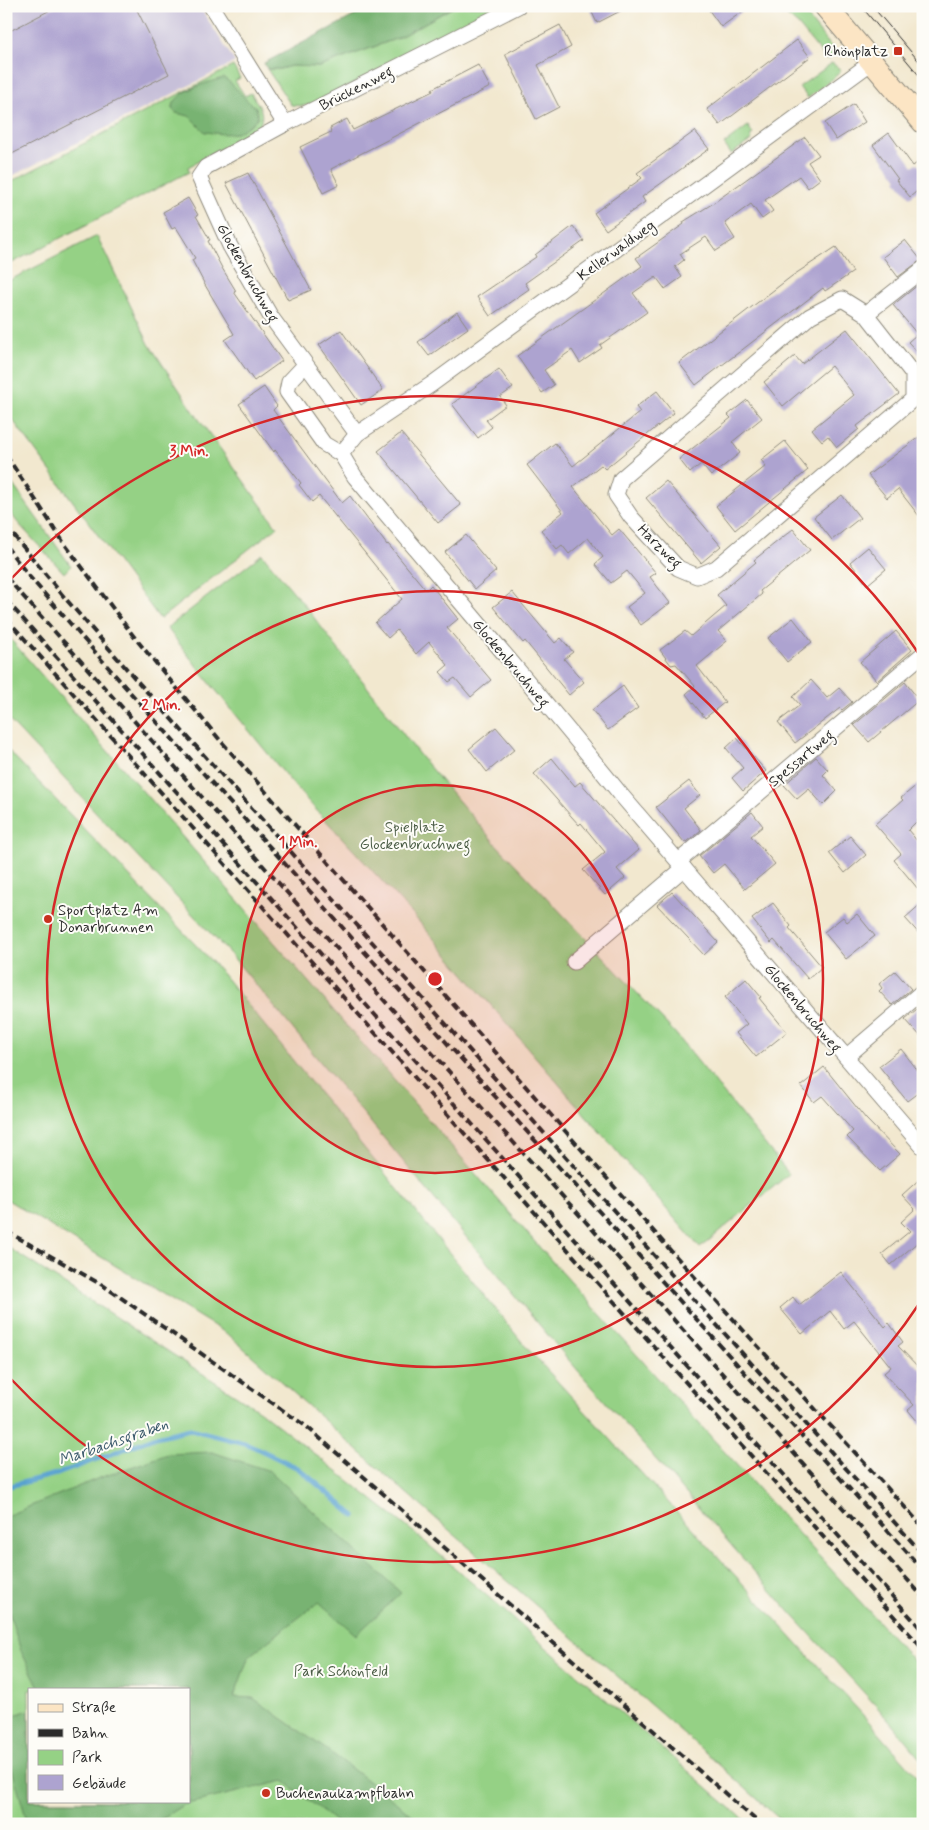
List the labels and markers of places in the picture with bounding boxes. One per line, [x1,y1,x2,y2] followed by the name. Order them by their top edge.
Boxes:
[824,42,888,62] place label: Rhönplatz
[892,45,904,57] marker: Rhönplatz
[58,901,158,938] place label: Sportplatz Am Donarbrunnen
[42,913,54,925] marker: Sportplatz Am Donarbrunnen
[426,970,444,988] centre of rings
[276,1784,414,1804] place label: Buchenaukampfbahn
[260,1787,272,1799] marker: Buchenaukampfbahn

